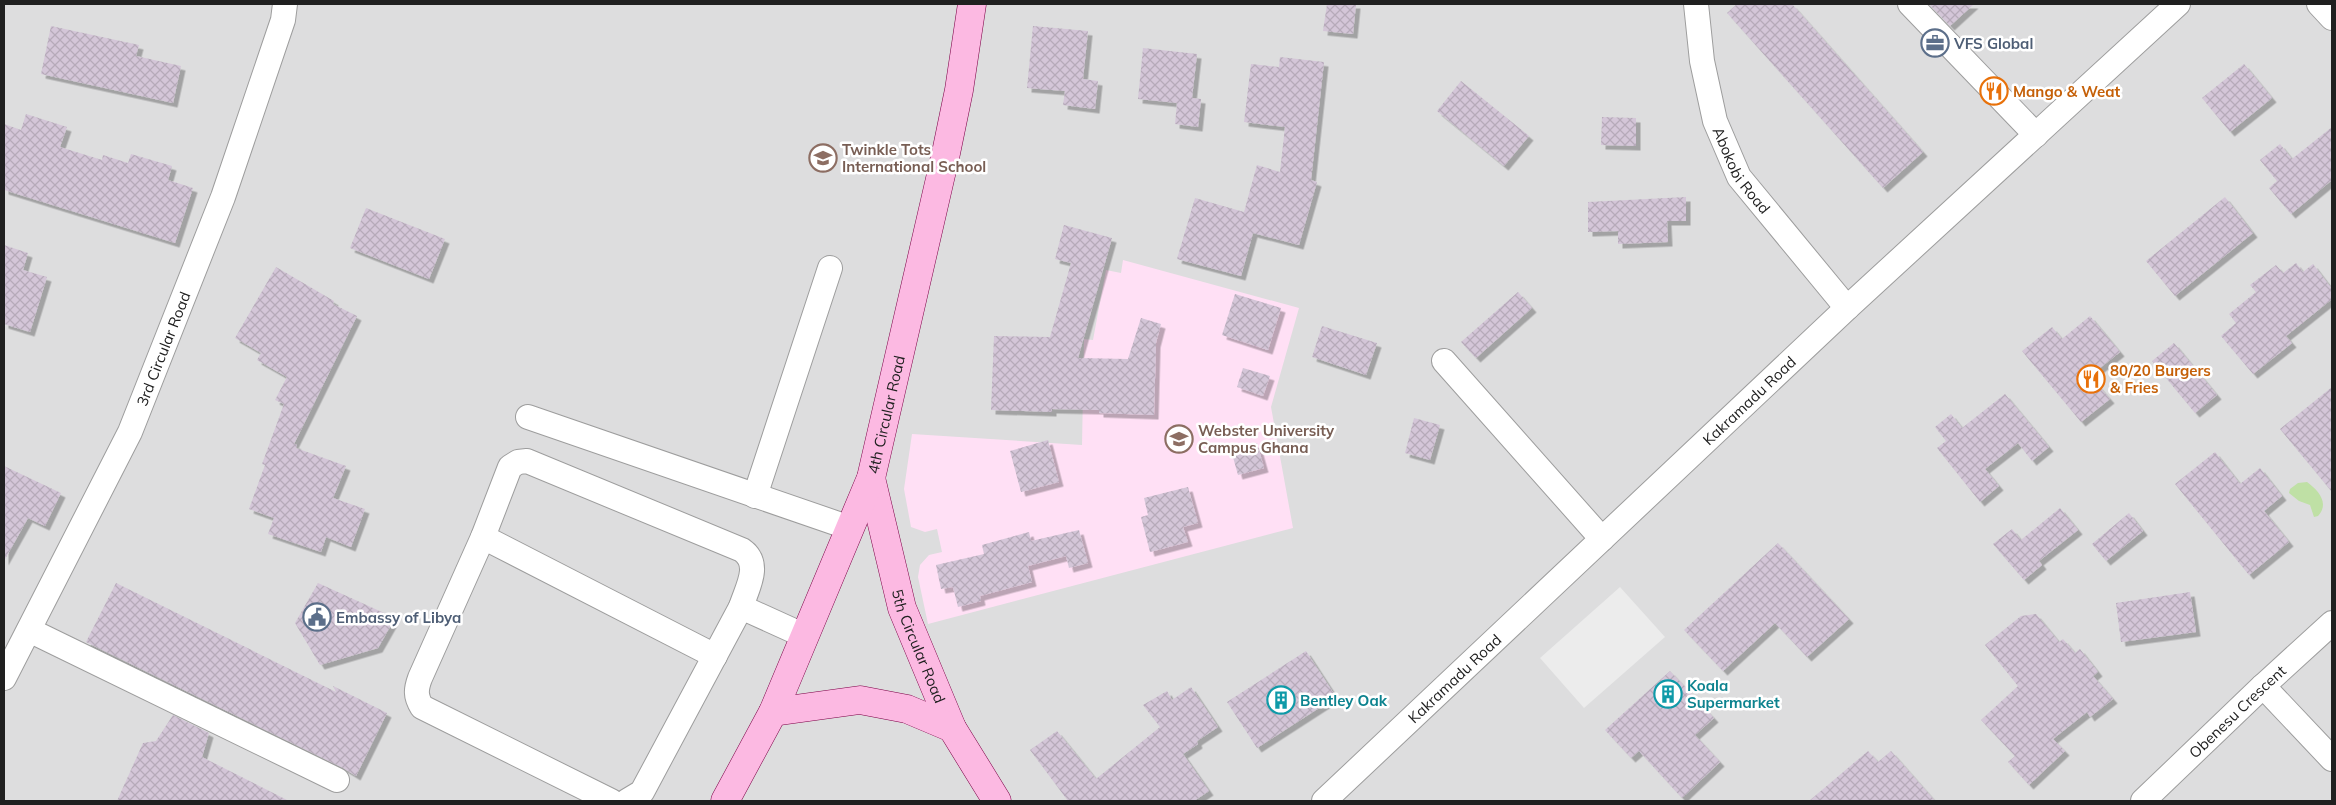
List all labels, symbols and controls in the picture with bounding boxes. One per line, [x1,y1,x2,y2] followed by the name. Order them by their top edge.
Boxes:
[1920,28,1950,58] office icon: VFS Global
[1953,34,2033,53] place label: VFS Global
[1979,76,2009,106] restaurant icon: Mango & Weat
[2013,82,2121,101] place label: Mango & Weat
[1709,124,1775,217] street label: Abokobi Road
[842,140,986,176] place label: Twinkle Tots International School
[808,143,838,173] school or university icon: Twinkle Tots International School
[132,289,194,409] street label: 3rd Circular Road
[1698,352,1800,449] street label: Kakramadu Road
[863,353,909,476] street label: 4th Circular Road
[2110,361,2211,397] place label: 80/20 Burgers & Fries
[2076,364,2106,394] restaurant icon: 80/20 Burgers & Fries
[1198,421,1335,457] place label: Webster University Campus Ghana
[1164,424,1194,454] school or university icon: Webster University Campus Ghana
[888,587,950,706] street label: 5th Circular Road
[302,602,332,632] public building icon: Embassy of Libya
[336,608,461,627] place label: Embassy of Libya
[1404,630,1505,727] street label: Kakramadu Road
[2185,661,2289,762] street label: Obenesu Crescent
[1687,676,1780,712] place label: Koala Supermarket
[1653,679,1683,709] building icon: Koala Supermarket
[1266,685,1296,715] building icon: Bentley Oak
[1300,691,1388,710] place label: Bentley Oak

